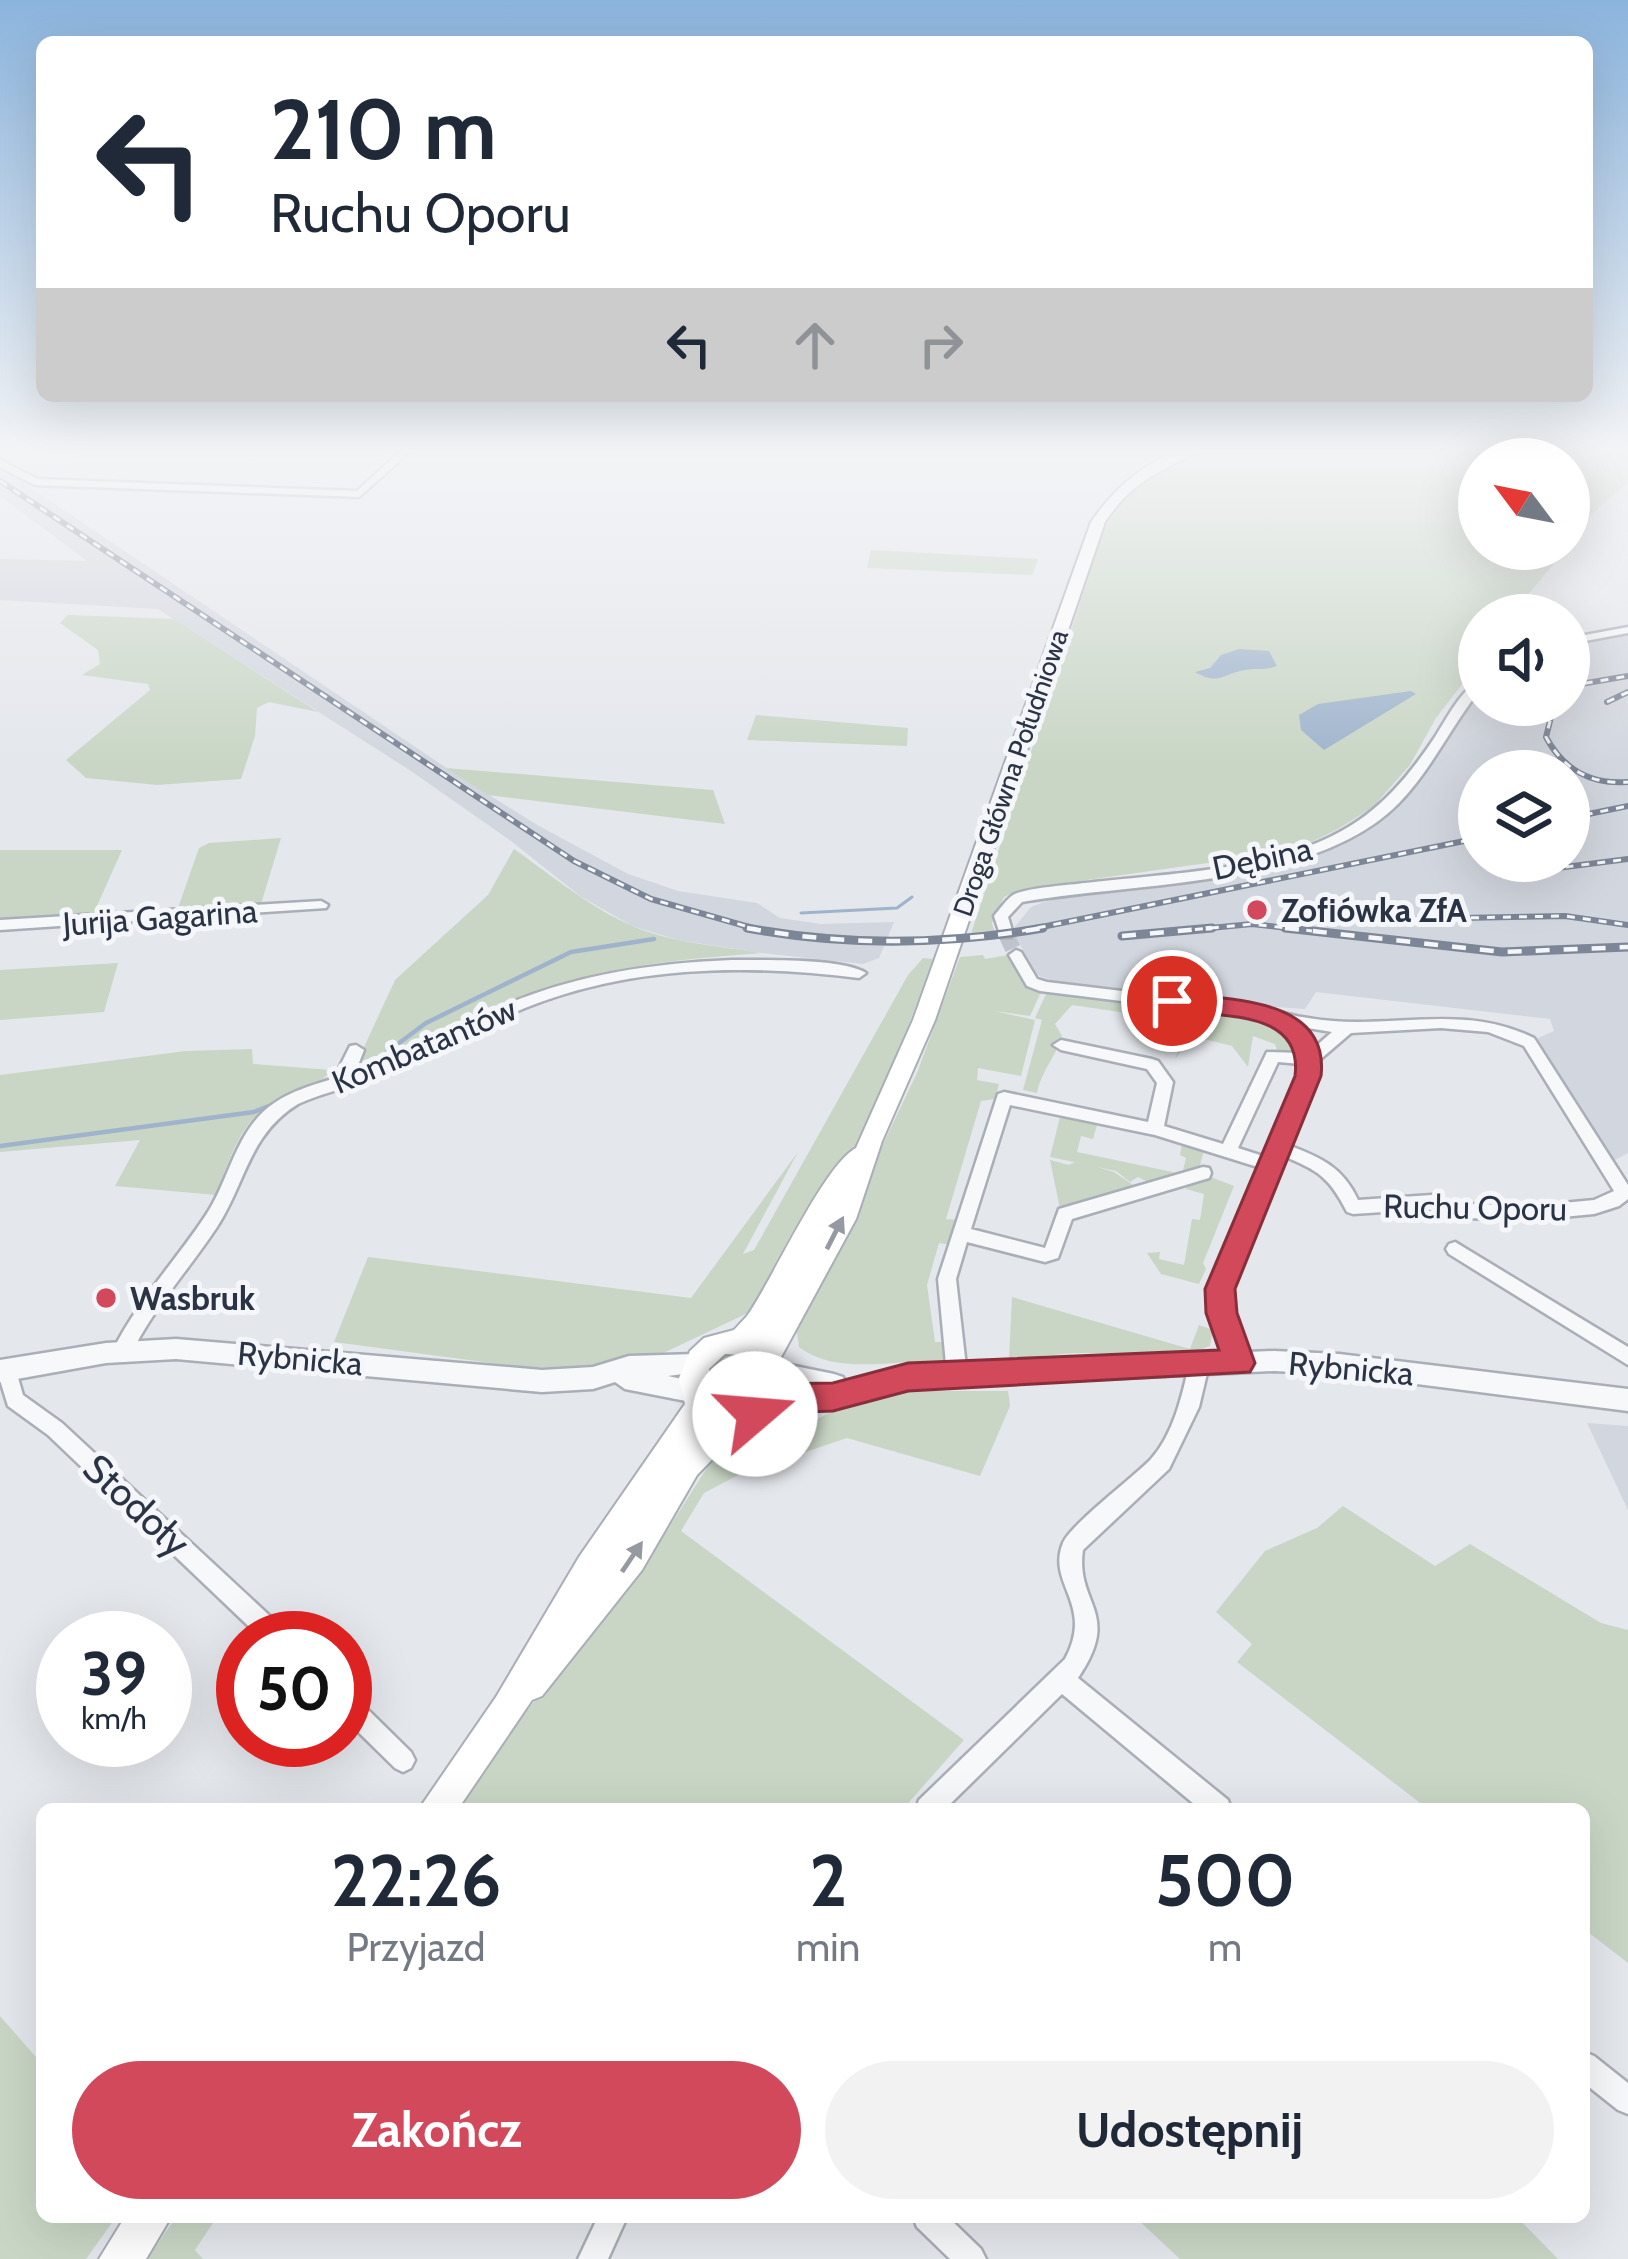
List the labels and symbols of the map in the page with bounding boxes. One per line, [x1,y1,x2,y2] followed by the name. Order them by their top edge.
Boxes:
[1458,438,1590,570] north arrow
[946,625,1075,921] street label: Droga Główna Południowa
[1209,828,1315,888] street label: Dębina
[60,890,259,944] street label: Jurija Gagarina
[1281,890,1467,930] place label: Zofiówka ZfA
[1244,897,1270,923] marker: Zofiówka ZfA
[1121,950,1223,1052] pin
[326,988,522,1102] street label: Kombatantów
[1383,1185,1567,1229] street label: Ruchu Oporu
[824,1216,844,1250] one-way arrow
[130,1278,255,1318] place label: Wasbruk
[93,1285,119,1311] marker: Wasbruk
[236,1333,364,1383] street label: Rybnicka
[1287,1343,1415,1393] street label: Rybnicka
[692,1351,818,1477] position arrow
[74,1444,201,1567] street label: Stodoły
[620,1540,642,1573] one-way arrow
[216,1611,372,1767] speed limit sign: 50

